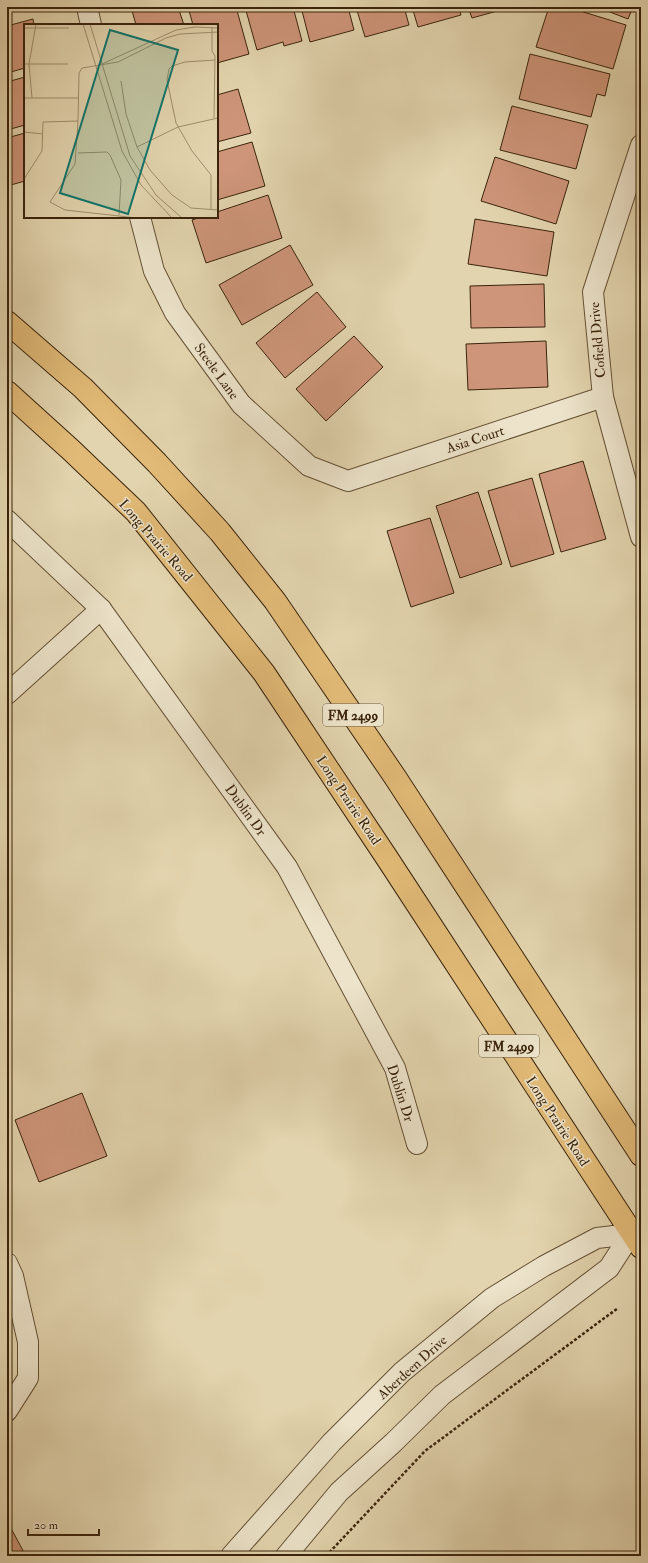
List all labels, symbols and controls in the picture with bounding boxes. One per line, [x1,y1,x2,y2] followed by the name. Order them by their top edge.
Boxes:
[24,24,218,218] inset map
[586,301,609,379] street label: Cofield Drive
[191,340,243,403] street label: Steele Lane
[443,422,507,457] street label: Asia Court
[115,496,196,585] street label: Long Prairie Road
[323,704,383,726] road number: FM 2499
[313,753,385,848] street label: Long Prairie Road
[221,781,270,840] street label: Dublin Dr
[479,1035,539,1057] road number: FM 2499
[383,1062,418,1125] street label: Dublin Dr
[522,1073,593,1169] street label: Long Prairie Road
[373,1332,451,1404] street label: Aberdeen Drive
[28,1511,99,1537] scale bar
[34,1518,59,1533] text: 20 m

